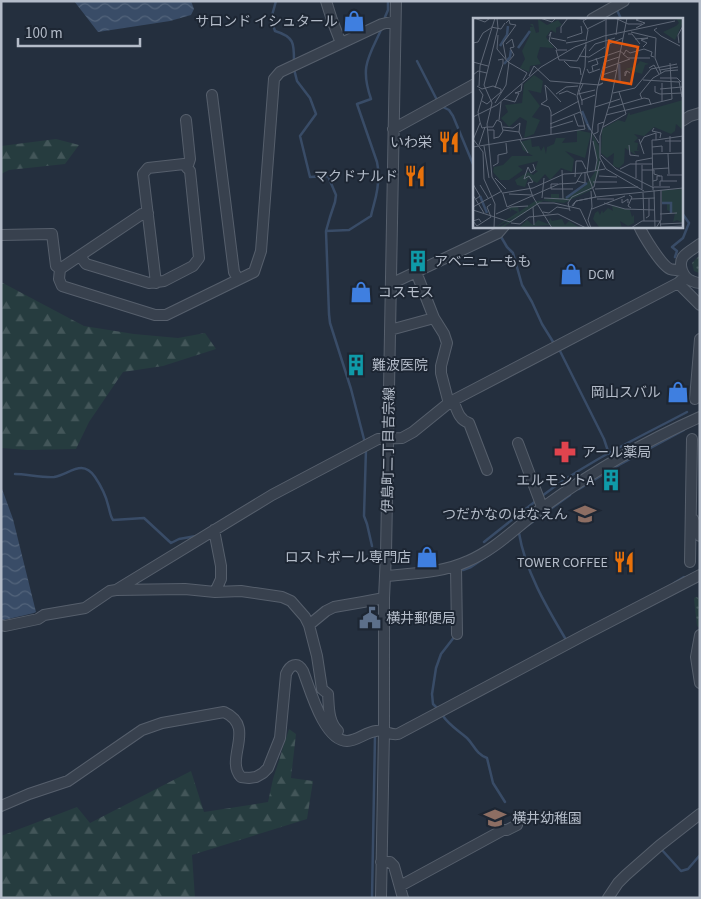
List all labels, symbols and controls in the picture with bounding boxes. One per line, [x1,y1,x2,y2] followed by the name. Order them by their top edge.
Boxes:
[341,8,367,34] shop icon: サロンド イシュタール
[195,12,338,32] place label: サロンド イシュタール
[18,15,140,47] scale bar
[473,18,684,228] inset map
[25,23,63,44] text: 100 m
[436,129,462,155] restaurant icon: いわ栄
[390,133,432,153] place label: いわ栄
[402,163,428,189] restaurant icon: マクドナルド
[314,167,398,187] place label: マクドナルド
[405,248,431,274] building icon: アベニューもも
[434,252,532,272] place label: アベニューもも
[558,261,584,287] shop icon: DCM
[588,265,615,285] place label: DCM
[348,279,374,305] shop icon: コスモス
[378,283,434,303] place label: コスモス
[343,352,369,378] building icon: 難波医院
[372,356,428,376] place label: 難波医院
[665,379,691,405] shop icon: 岡山スバル
[591,383,661,403] place label: 岡山スバル
[378,387,400,513] street label: 伊島町二丁目吉宗線
[552,439,578,465] pharmacy icon: アール薬局
[582,443,651,463] place label: アール薬局
[598,467,624,493] building icon: エルモントA
[516,471,594,491] place label: エルモントA
[572,501,598,527] school or university icon: つだかなのはなえん
[442,505,568,525] place label: つだかなのはなえん
[414,544,440,570] shop icon: ロストボール専門店
[285,548,411,568] place label: ロストボール専門店
[611,549,637,575] restaurant icon: TOWER COFFEE
[517,553,608,573] place label: TOWER COFFEE
[357,605,383,631] public building icon: 横井郵便局
[386,609,456,629] place label: 横井郵便局
[482,805,508,831] school or university icon: 横井幼稚園
[512,809,582,829] place label: 横井幼稚園

